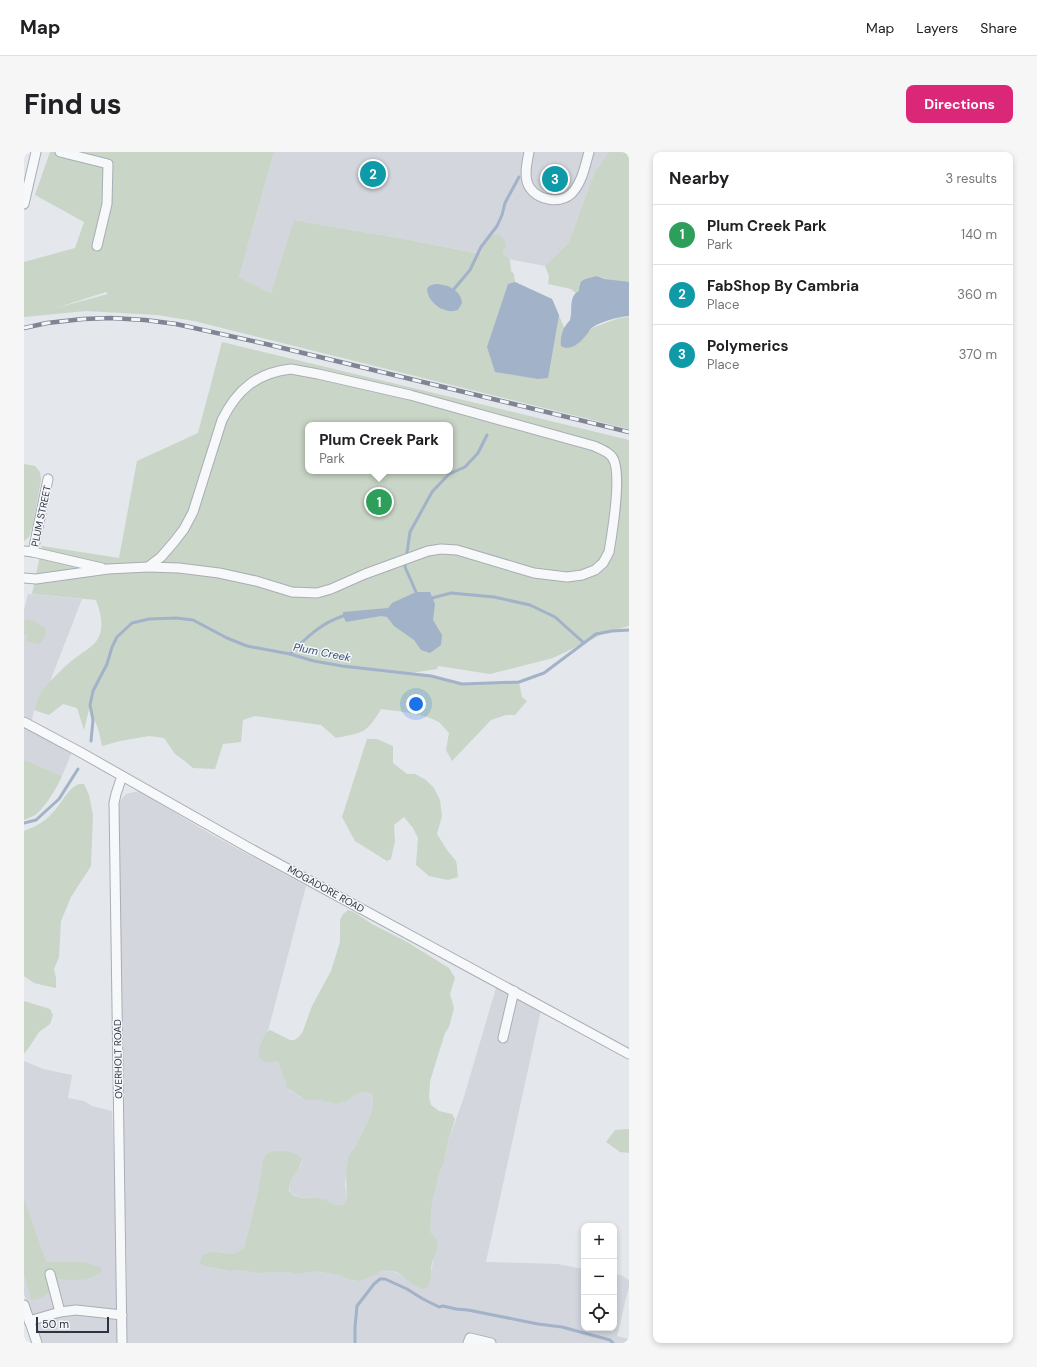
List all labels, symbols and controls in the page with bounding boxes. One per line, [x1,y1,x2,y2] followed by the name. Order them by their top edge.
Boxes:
[20,15,60,40] text: Map
[866,19,894,37] text: Map
[916,19,958,37] text: Layers
[980,19,1017,37] text: Share
[906,85,1013,123] button: Directions
[24,86,122,123] text: Find us
[360,159,386,189] pin: 2
[542,164,568,194] pin: 3
[669,167,729,189] text: Nearby
[945,170,997,187] text: 3 results
[707,216,827,236] text: Plum Creek Park
[680,226,684,243] text: 1
[961,226,997,243] text: 140 m
[707,236,733,253] text: Park
[707,276,859,296] text: FabShop By Cambria
[678,286,686,303] text: 2
[957,286,997,303] text: 360 m
[707,296,739,313] text: Place
[707,336,789,356] text: Polymerics
[678,346,686,363] text: 3
[959,346,997,363] text: 370 m
[707,356,739,373] text: Place
[305,422,453,474] popup
[319,430,439,450] text: Plum Creek Park
[319,450,345,467] text: Park
[28,484,54,548] street label: PLUM STREET
[366,487,392,517] pin: 1
[292,640,352,664] water label: Plum Creek
[406,694,426,714] your location
[285,862,367,916] street label: MOGADORE ROAD
[111,1019,125,1099] street label: OVERHOLT ROAD
[581,1223,617,1331] map controls
[581,1223,617,1259] button: +
[581,1259,617,1295] button: −
[581,1295,617,1331] button: locate
[36,1315,109,1334] scale bar
[42,1317,69,1331] text: 50 m

